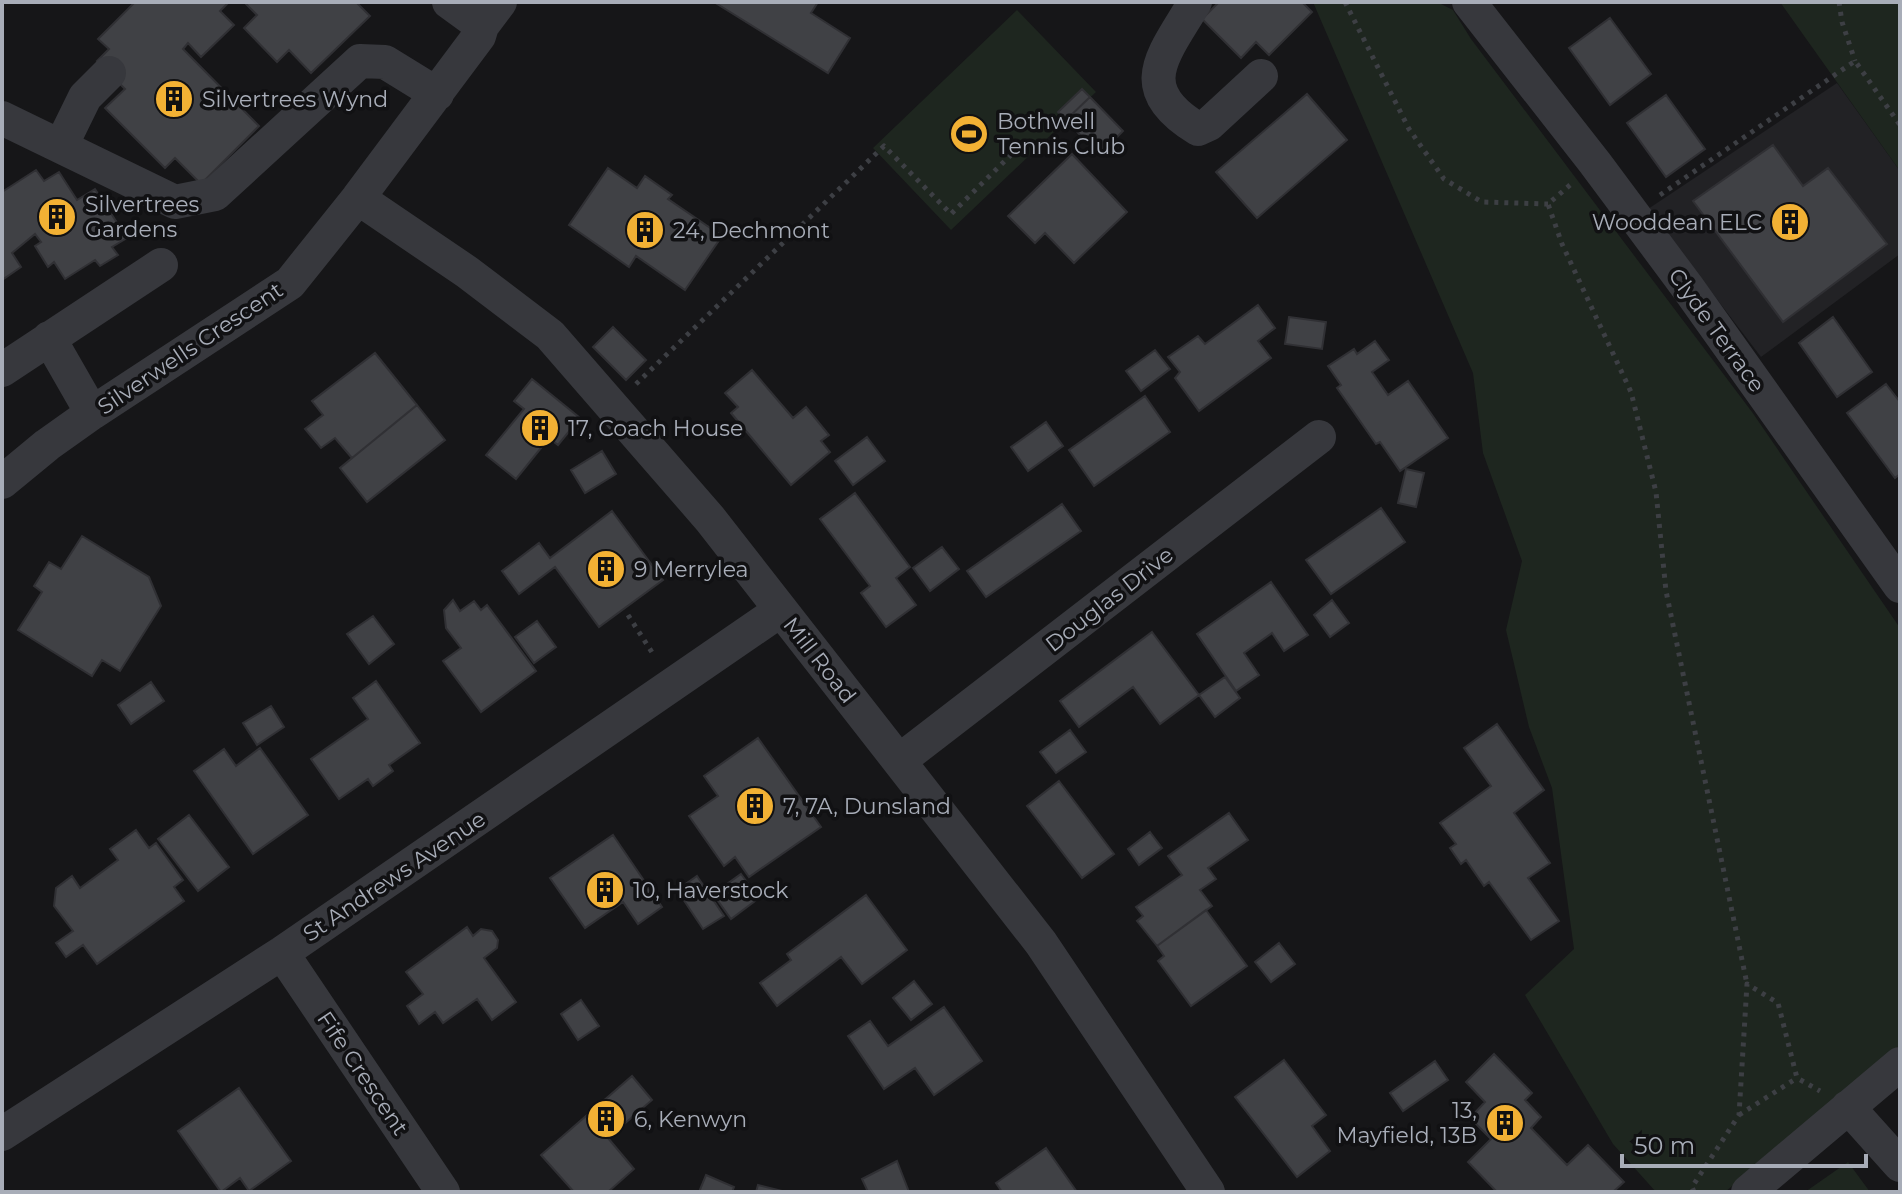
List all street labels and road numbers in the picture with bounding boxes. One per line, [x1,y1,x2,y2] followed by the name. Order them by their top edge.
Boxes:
[1663,263,1771,398] street label: Clyde Terrace
[93,276,288,420] street label: Silverwells Crescent
[1040,541,1179,658] street label: Douglas Drive
[778,612,862,709] street label: Mill Road
[298,805,491,947] street label: St Andrews Avenue
[311,1006,414,1140] street label: Fife Crescent

